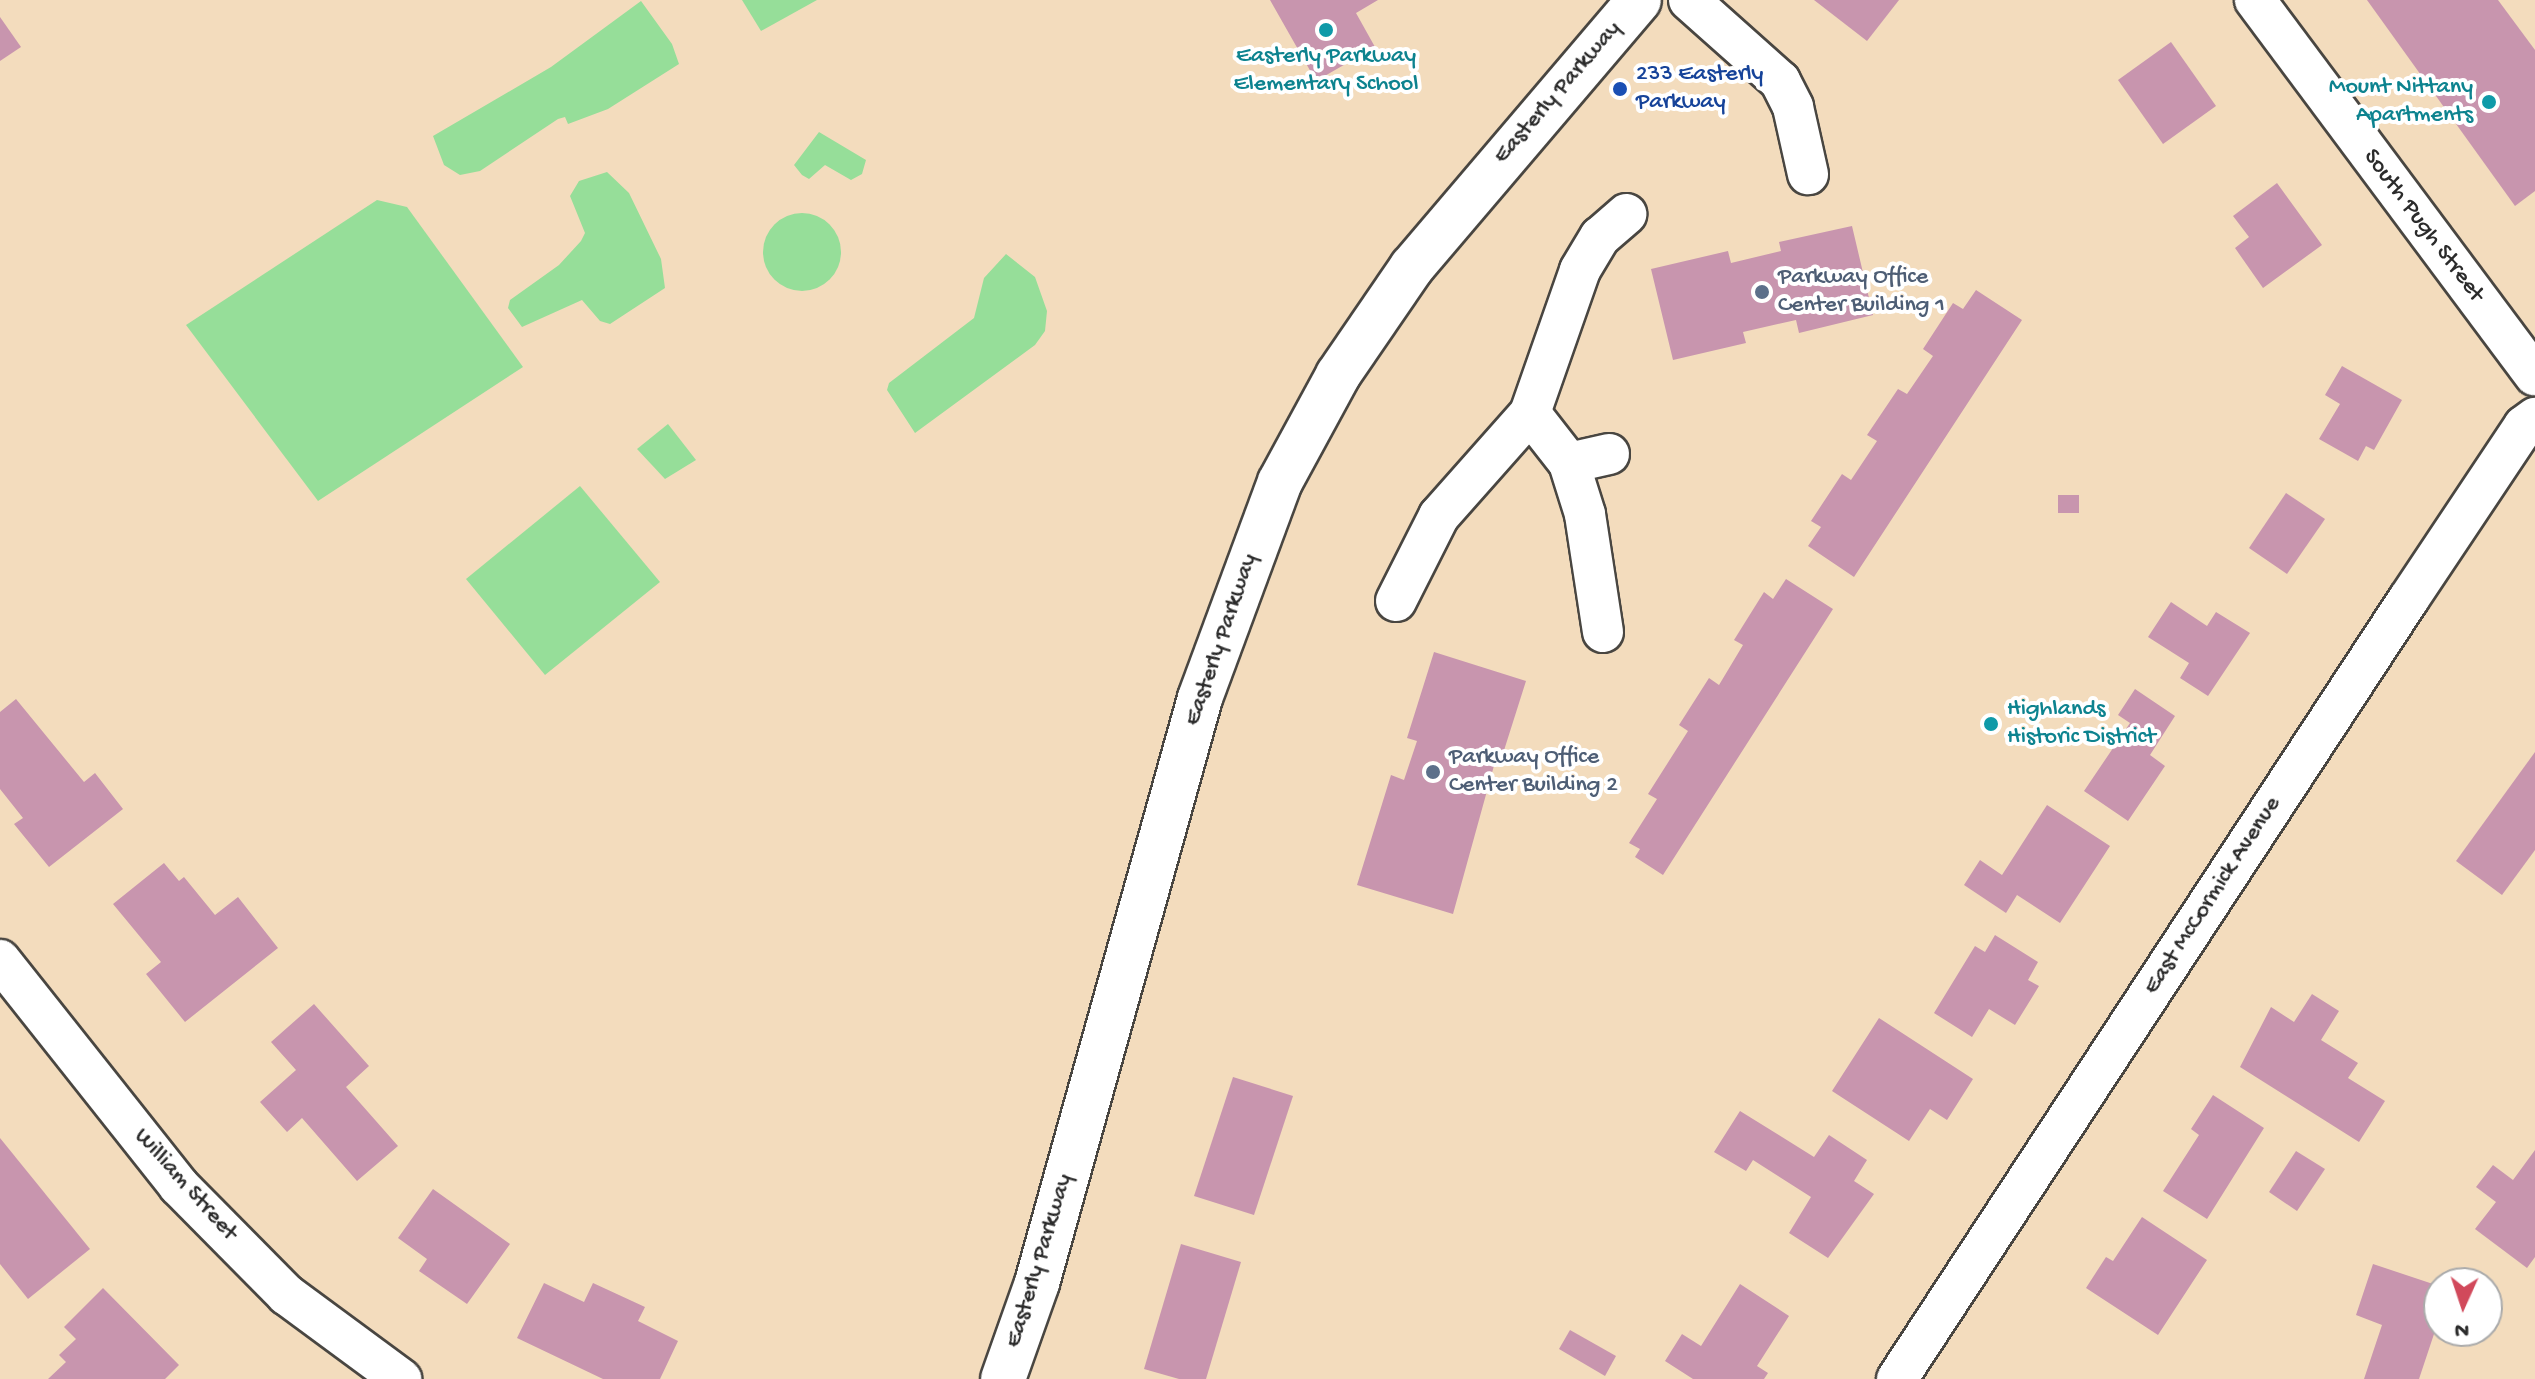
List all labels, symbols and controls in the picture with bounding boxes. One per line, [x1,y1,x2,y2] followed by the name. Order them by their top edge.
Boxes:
[1488,16,1628,170] street label: Easterly Parkway
[1317,21,1335,39] marker: Easterly Parkway Elementary School
[1234,43,1418,99] place label: Easterly Parkway Elementary School
[1636,61,1763,117] place label: 233 Easterly Parkway
[2329,74,2473,130] place label: Mount Nittany Apartments
[1611,80,1629,98] marker: 233 Easterly Parkway
[2480,93,2498,111] marker: Mount Nittany Apartments
[2356,144,2490,308] street label: South Pugh Street
[1778,264,1945,320] place label: Parkway Office Center Building 1
[1753,283,1771,301] marker: Parkway Office Center Building 1
[1179,550,1265,730] street label: Easterly Parkway
[2007,696,2156,752] place label: Highlands Historic District
[1982,715,2000,733] marker: Highlands Historic District
[1449,744,1618,800] place label: Parkway Office Center Building 2
[1424,763,1442,781] marker: Parkway Office Center Building 2
[2138,792,2288,1000] street label: East McCormick Avenue
[127,1123,243,1247] street label: William Street
[1000,1171,1080,1351] street label: Easterly Parkway
[2423,1267,2503,1347] north arrow
[2454,1316,2470,1342] text: N

